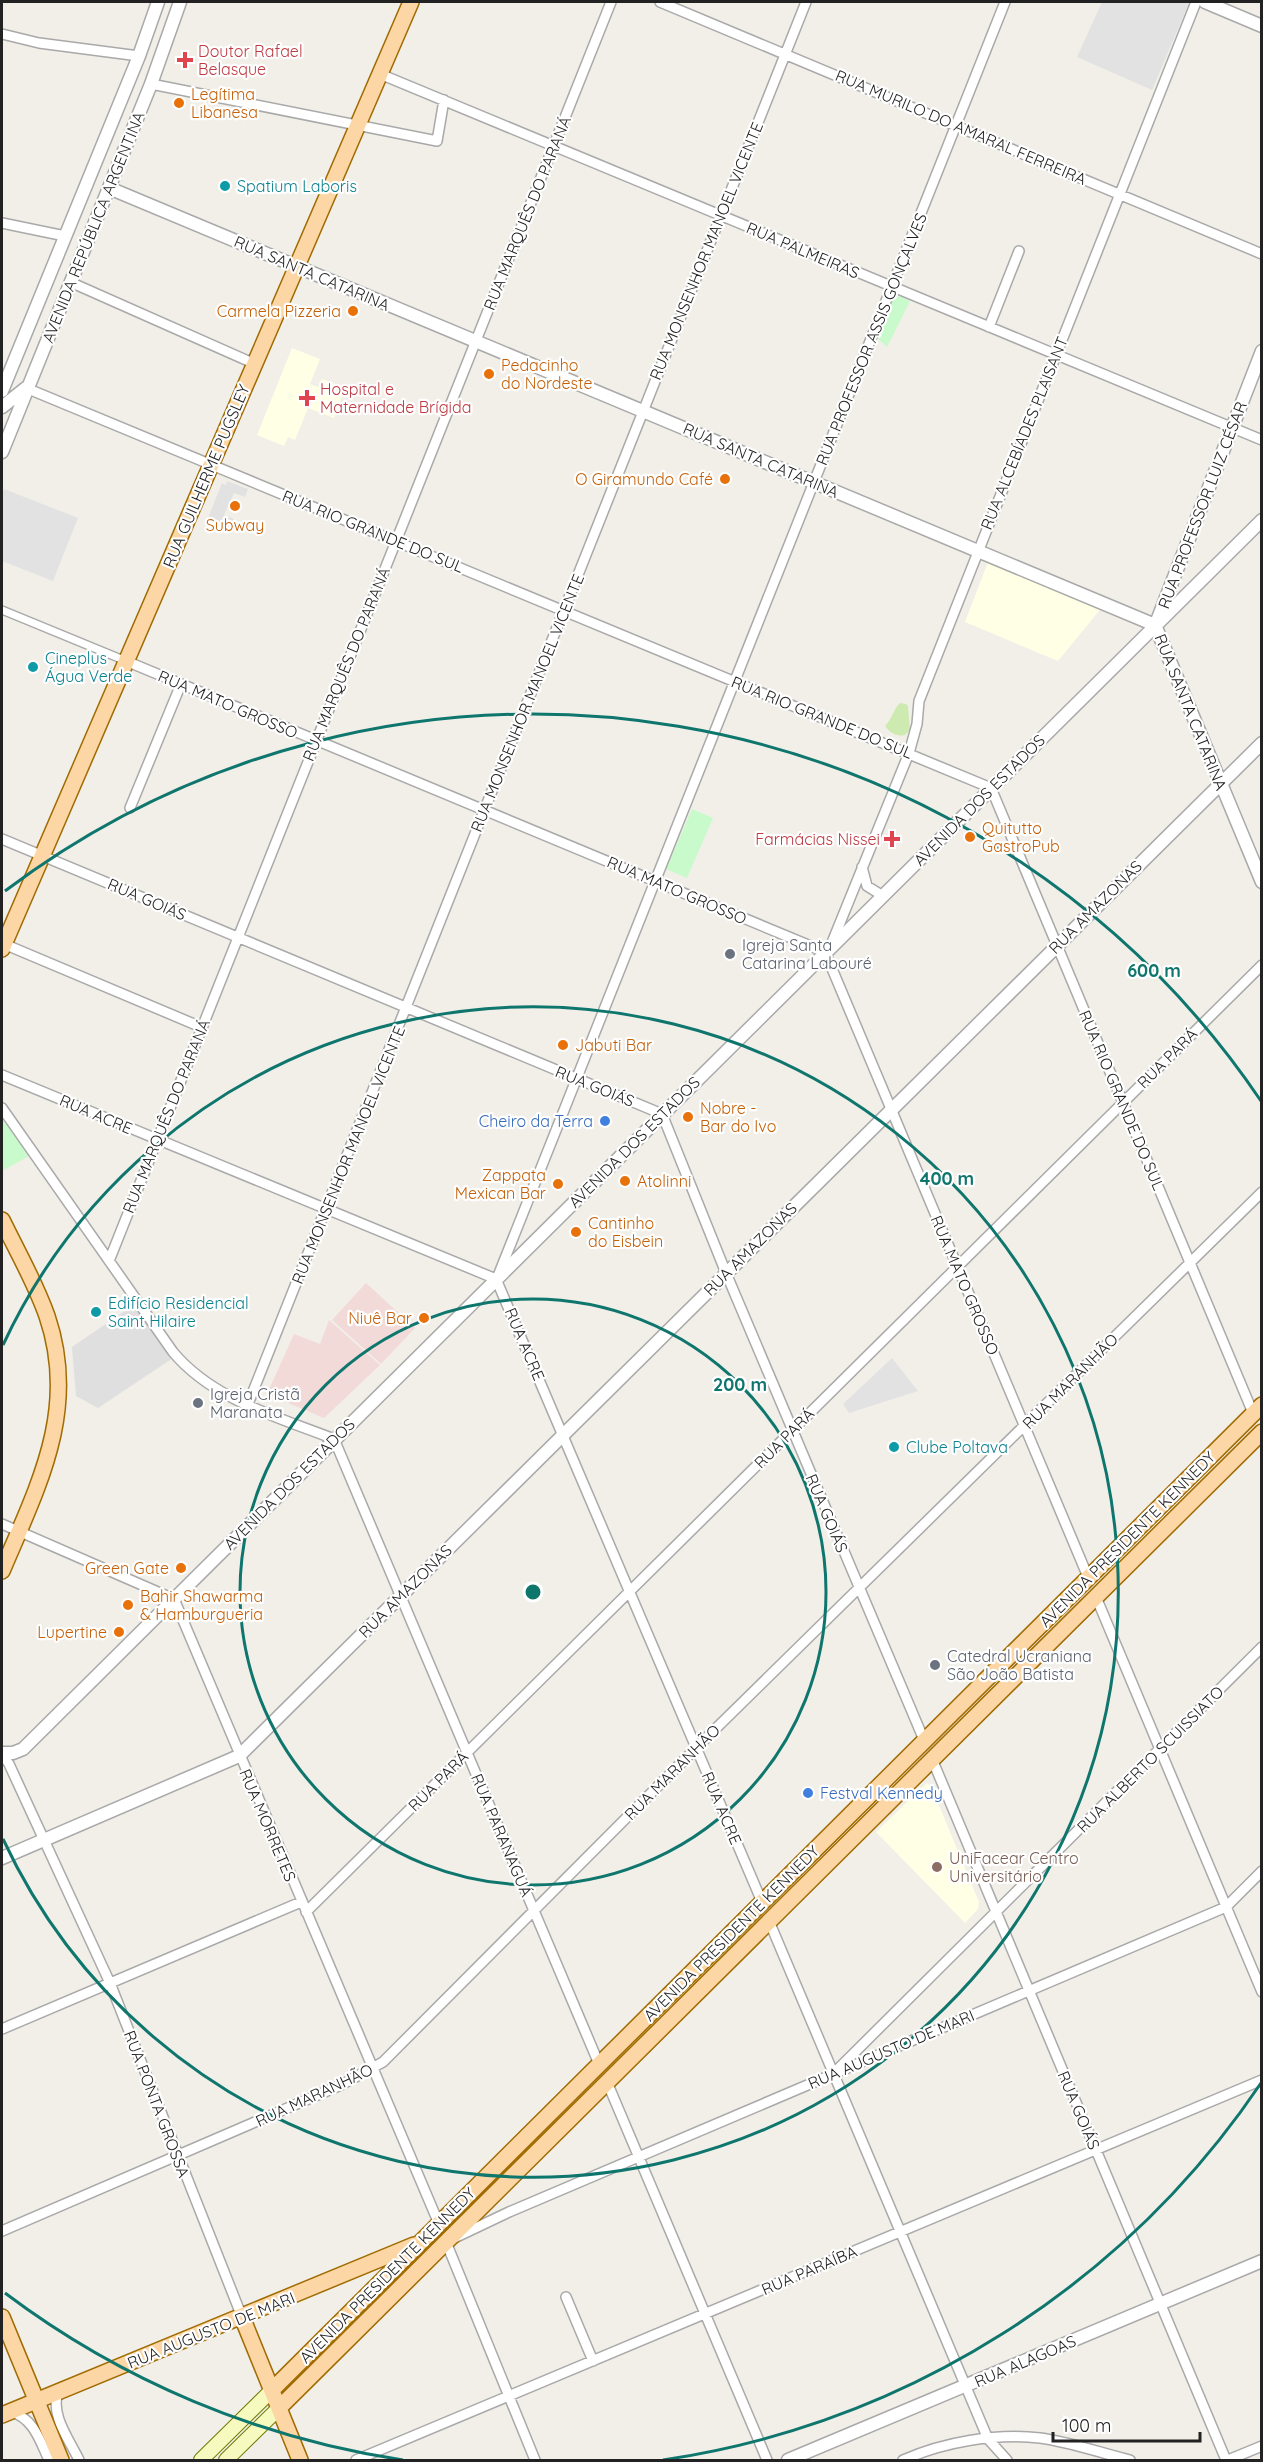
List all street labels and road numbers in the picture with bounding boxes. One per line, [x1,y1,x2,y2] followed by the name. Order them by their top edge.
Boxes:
[832,65,1090,189] street label: RUA MURILO DO AMARAL FERREIRA
[37,108,149,346] street label: AVENIDA REPÚBLICA ARGENTINA
[479,113,575,313] street label: RUA MARQUÊS DO PARANÁ
[645,119,767,383] street label: RUA MONSENHOR MANOEL VICENTE
[811,210,931,468] street label: RUA PROFESSOR ASSIS GONÇALVES
[744,217,862,283] street label: RUA PALMEIRAS
[231,231,393,315] street label: RUA SANTA CATARINA
[976,333,1072,533] street label: RUA ALCEBÍADES PLAISANT
[158,381,254,571] street label: RUA GUILHERME PUGSLEY
[1153,399,1251,611] street label: RUA PROFESSOR LUIZ CÉSAR
[680,418,842,502] street label: RUA SANTA CATARINA
[279,485,467,577] street label: RUA RIO GRANDE DO SUL
[298,564,394,764] street label: RUA MARQUÊS DO PARANÁ
[466,571,588,835] street label: RUA MONSENHOR MANOEL VICENTE
[1150,631,1232,793] street label: RUA SANTA CATARINA
[155,666,301,742] street label: RUA MATO GROSSO
[728,671,916,763] street label: RUA RIO GRANDE DO SUL
[909,730,1049,870] street label: AVENIDA DOS ESTADOS
[604,852,750,928] street label: RUA MATO GROSSO
[1044,856,1146,958] street label: RUA AMAZONAS
[105,874,189,924] street label: RUA GOIÁS
[1075,1007,1169,1194] street label: RUA RIO GRANDE DO SUL
[118,1016,214,1216] street label: RUA MARQUÊS DO PARANÁ
[287,1023,409,1287] street label: RUA MONSENHOR MANOEL VICENTE
[1133,1024,1201,1092] street label: RUA PARÁ
[553,1061,637,1111] street label: RUA GOIÁS
[564,1072,704,1212] street label: AVENIDA DOS ESTADOS
[57,1090,135,1138] street label: RUA ACRE
[699,1198,801,1300] street label: RUA AMAZONAS
[927,1212,1003,1358] street label: RUA MATO GROSSO
[501,1305,549,1383] street label: RUA ACRE
[1018,1329,1122,1433] street label: RUA MARANHÃO
[750,1404,818,1472] street label: RUA PARÁ
[219,1414,359,1554] street label: AVENIDA DOS ESTADOS
[1035,1447,1219,1631] street label: AVENIDA PRESIDENTE KENNEDY
[802,1471,852,1555] street label: RUA GOIÁS
[354,1540,456,1642] street label: RUA AMAZONAS
[1072,1681,1228,1837] street label: RUA ALBERTO SCUISSIATO
[620,1720,724,1824] street label: RUA MARANHÃO
[404,1747,472,1815] street label: RUA PARÁ
[235,1766,301,1884] street label: RUA MORRETES
[698,1769,746,1847] street label: RUA ACRE
[467,1770,537,1900] street label: RUA PARANAGUÁ
[639,1841,823,2025] street label: AVENIDA PRESIDENTE KENNEDY
[805,2005,977,2093] street label: RUA AUGUSTO DE MARI
[120,2028,194,2180] street label: RUA PONTA GROSSA
[252,2059,376,2131] street label: RUA MARANHÃO
[1054,2068,1104,2152] street label: RUA GOIÁS
[295,2183,479,2367] street label: AVENIDA PRESIDENTE KENNEDY
[758,2241,860,2299] street label: RUA PARAÍBA
[124,2287,298,2373] street label: RUA AUGUSTO DE MARI
[971,2331,1079,2391] street label: RUA ALAGOAS

